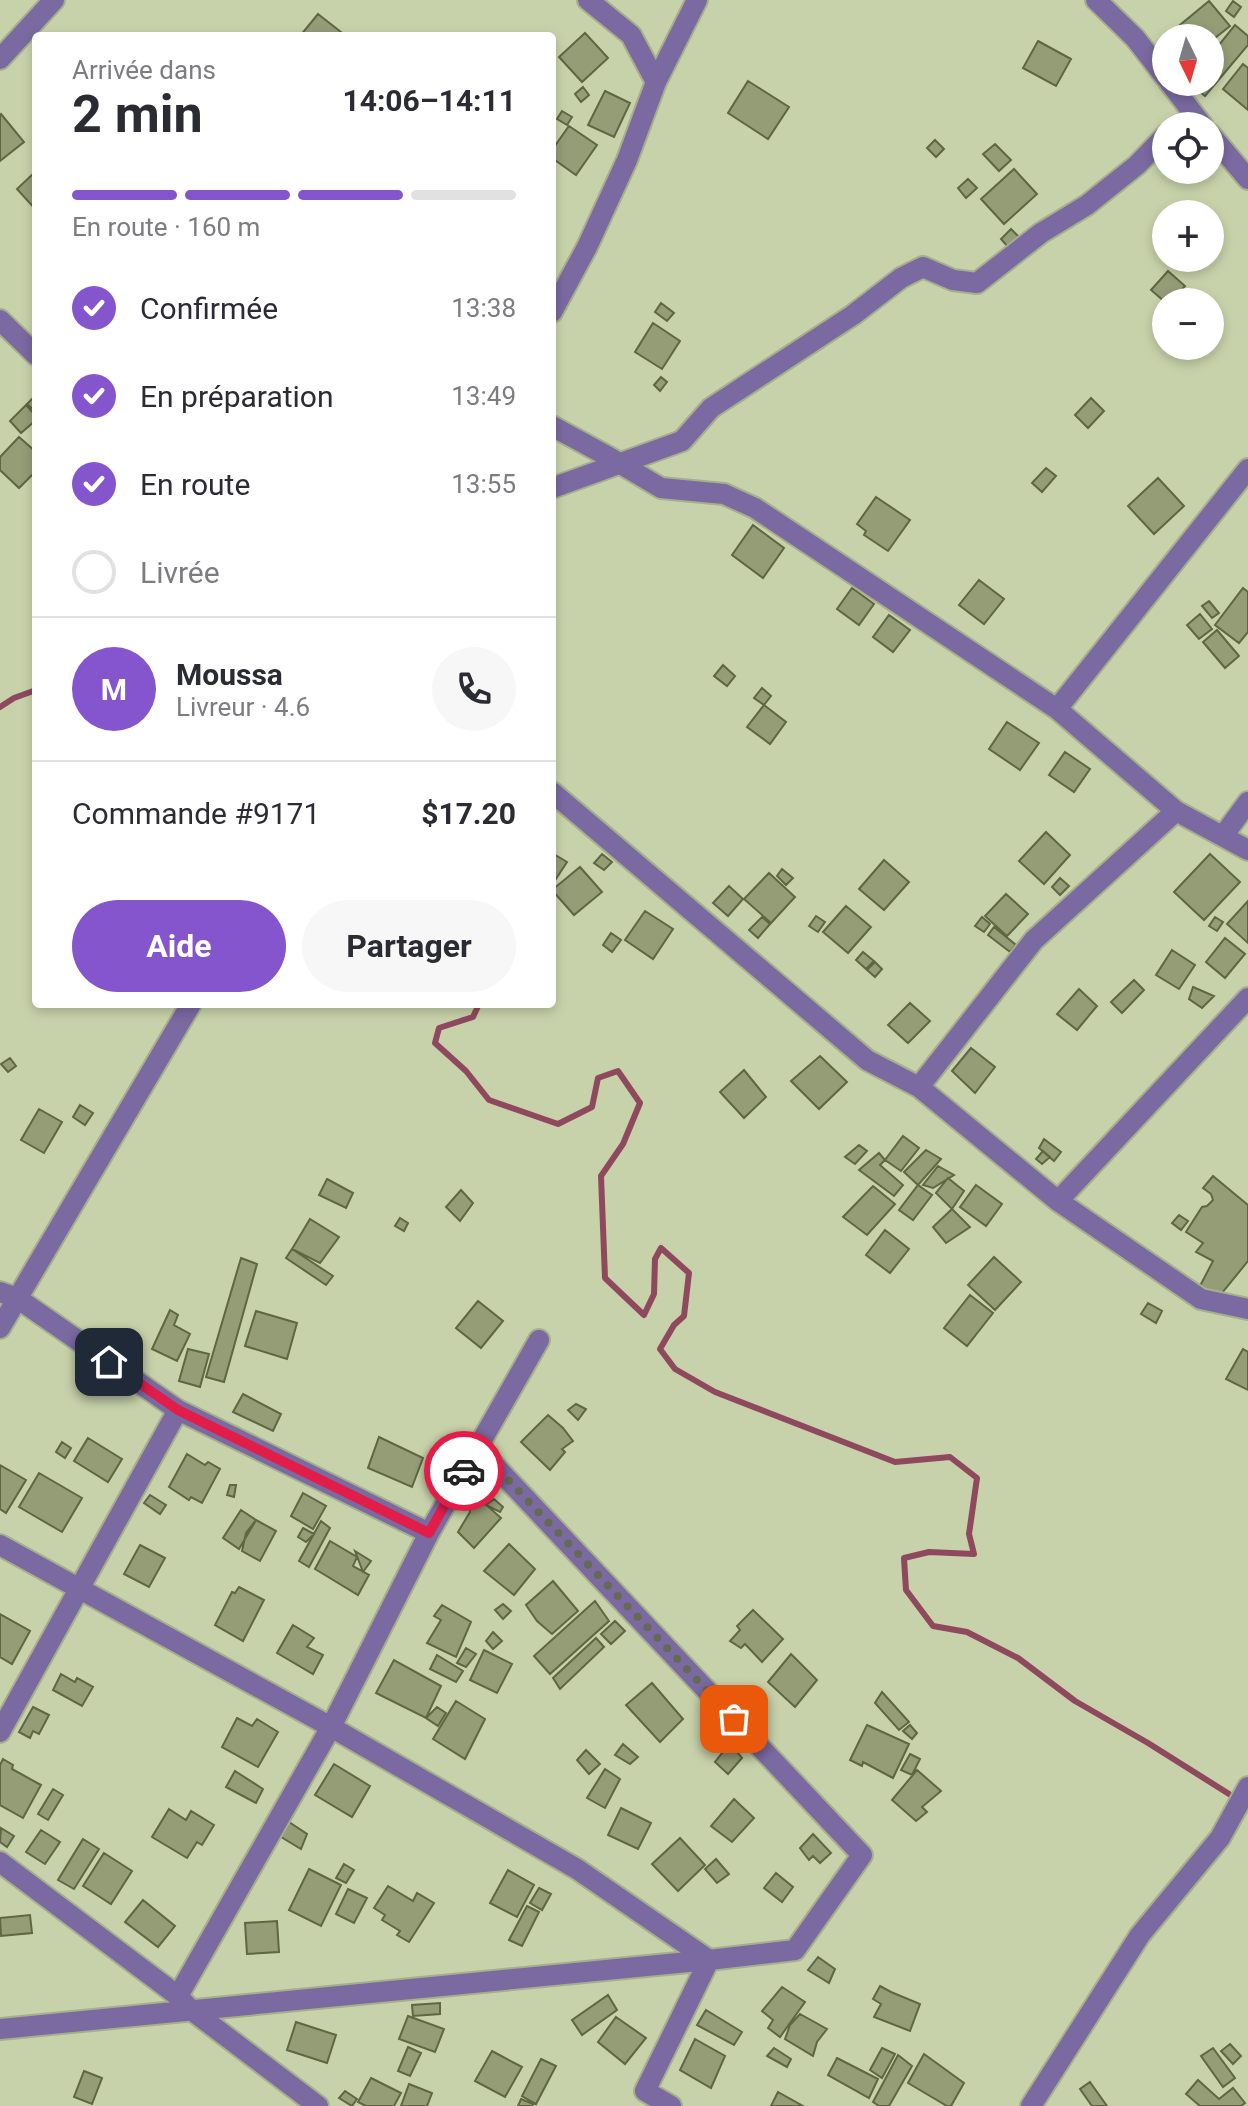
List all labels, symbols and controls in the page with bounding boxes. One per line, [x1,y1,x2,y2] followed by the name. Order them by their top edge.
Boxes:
[1152,24,1224,96] north arrow
[1152,24,1224,360] map controls
[72,55,216,85] text: Arrivée dans
[342,83,516,118] text: 14:06–14:11
[72,84,203,145] text: 2 min
[1152,112,1224,184] button: locate
[1152,200,1224,272] button: +
[72,212,260,242] text: En route · 160 m
[72,286,116,330] icon: check
[1152,288,1224,360] button: −
[140,291,278,326] text: Confirmée
[451,293,516,323] text: 13:38
[72,374,116,418] icon: check
[140,379,334,414] text: En préparation
[451,381,516,411] text: 13:49
[72,462,116,506] icon: check
[140,467,250,502] text: En route
[451,469,516,499] text: 13:55
[140,555,220,590] text: Livrée
[432,647,516,731] button: phone
[176,657,283,692] text: Moussa
[101,672,127,707] text: M
[176,692,310,722] text: Livreur · 4.6
[72,796,320,831] text: Commande #9171
[421,796,516,831] text: $17.20
[72,900,286,992] button: Aide
[302,900,516,992] button: Partager
[75,1328,143,1396] pin
[87,1340,131,1384] icon: home
[424,1431,504,1511] courier
[442,1449,486,1493] icon: car
[700,1685,768,1753] pin
[712,1697,756,1741] icon: bag

